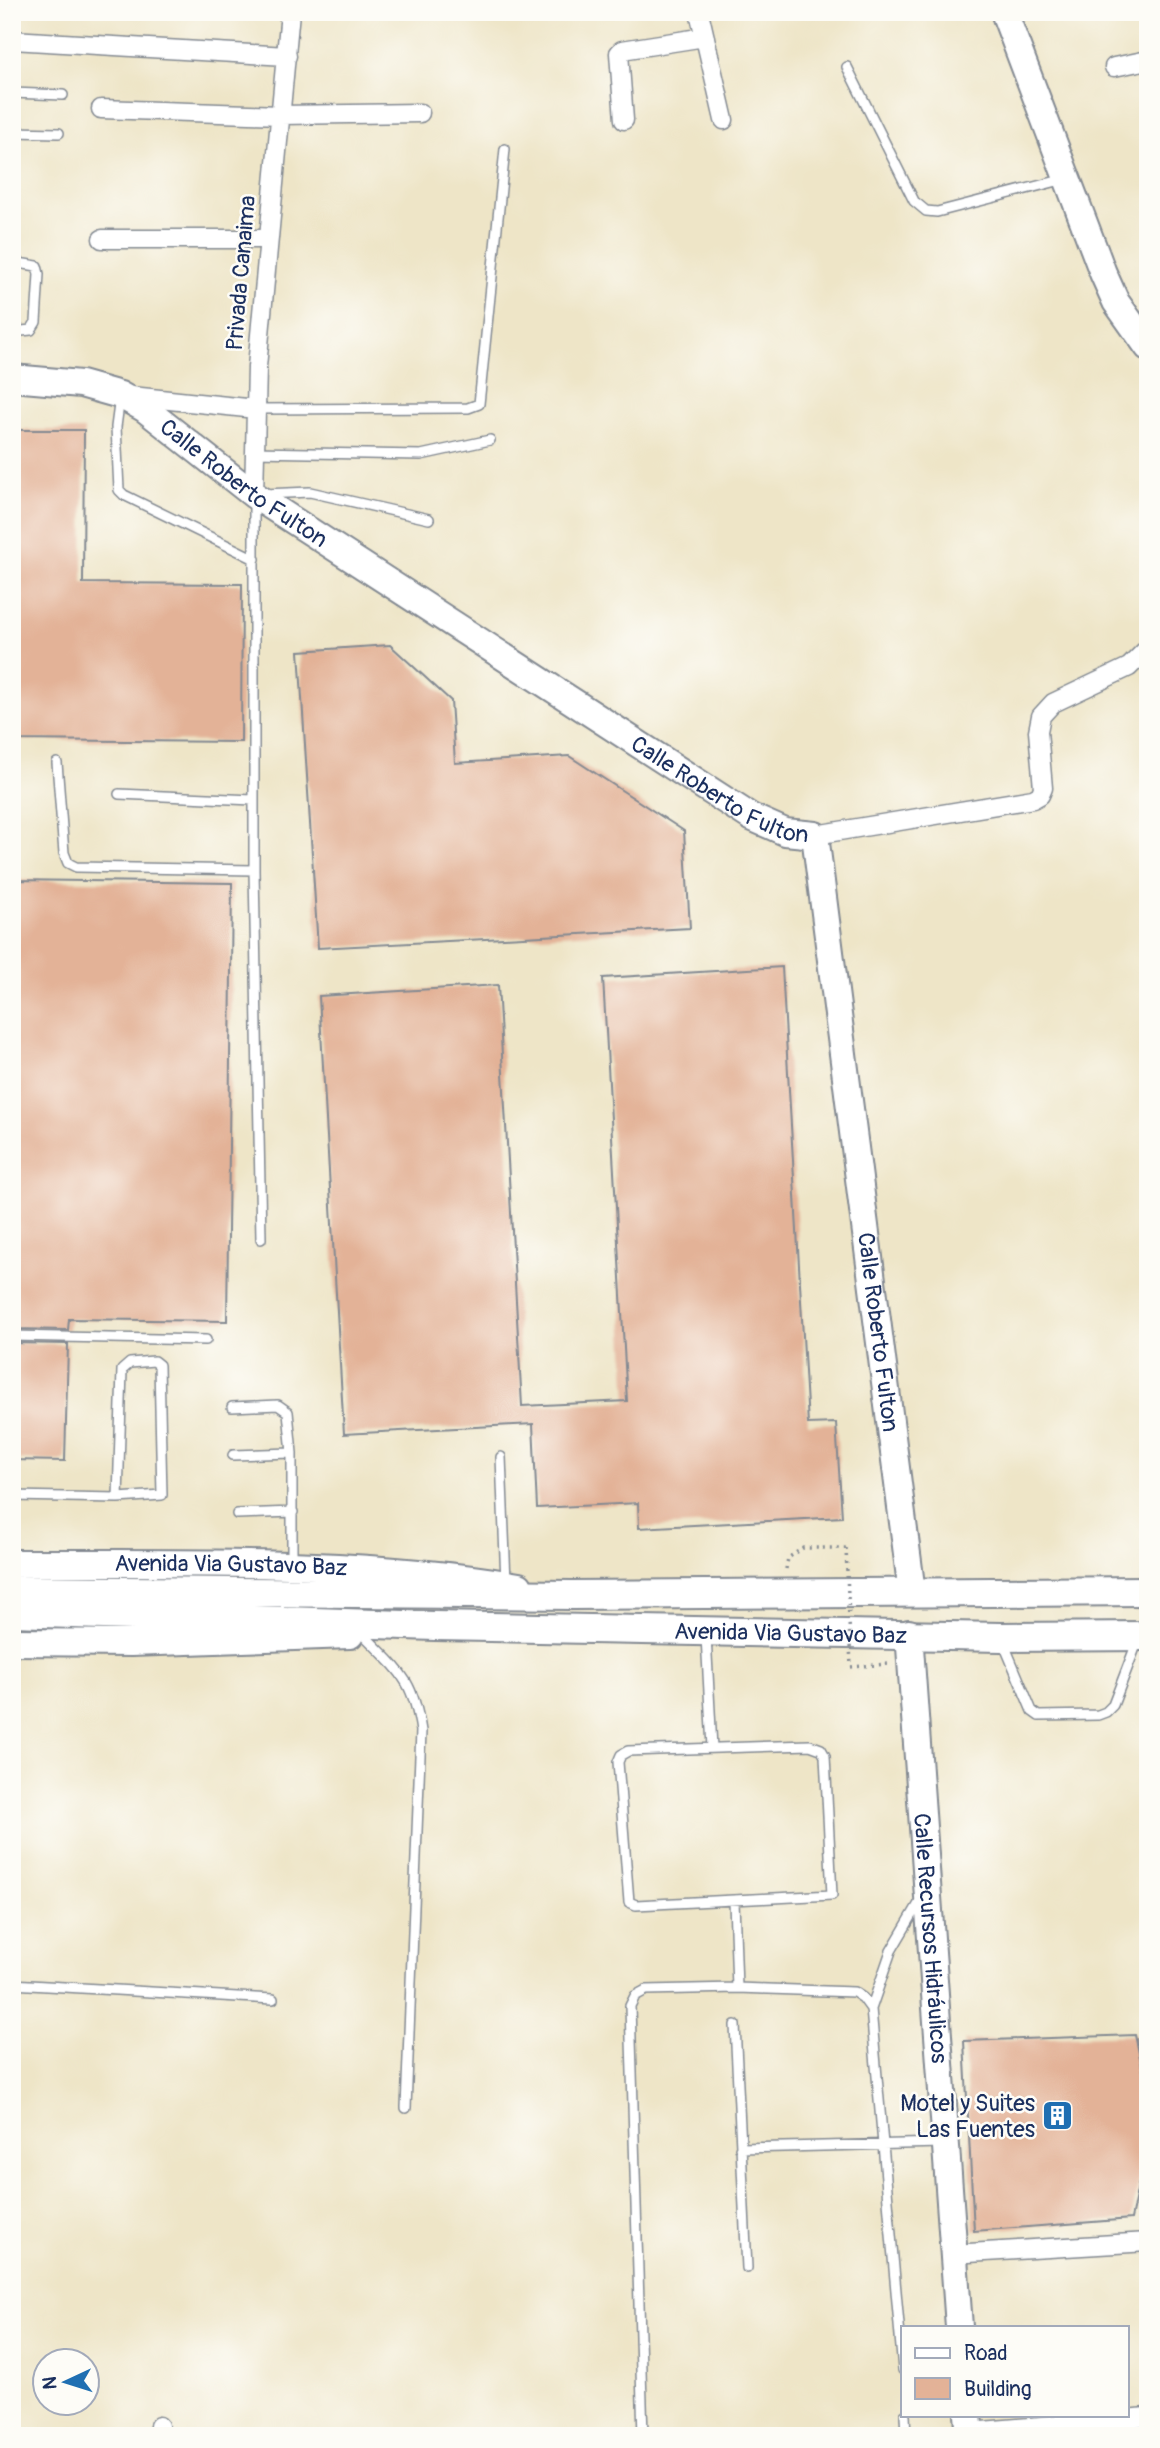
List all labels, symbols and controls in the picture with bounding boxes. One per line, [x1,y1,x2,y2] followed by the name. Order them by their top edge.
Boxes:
[220,194,262,352] street label: Privada Canaima
[154,412,333,553] street label: Calle Roberto Fulton
[626,729,810,849] street label: Calle Roberto Fulton
[851,1231,906,1434] street label: Calle Roberto Fulton
[114,1549,348,1582] street label: Avenida Via Gustavo Baz
[674,1616,908,1650] street label: Avenida Via Gustavo Baz
[908,1812,954,2064] street label: Calle Recursos Hidráulicos
[900,2089,1035,2144] place label: Motel y Suites Las Fuentes
[1041,2099,1075,2133] building icon: Motel y Suites Las Fuentes
[901,2326,1128,2416] legend
[964,2340,1008,2367] text: Road
[32,2346,102,2416] north arrow
[38,2376,62,2390] text: N
[964,2376,1031,2403] text: Building

